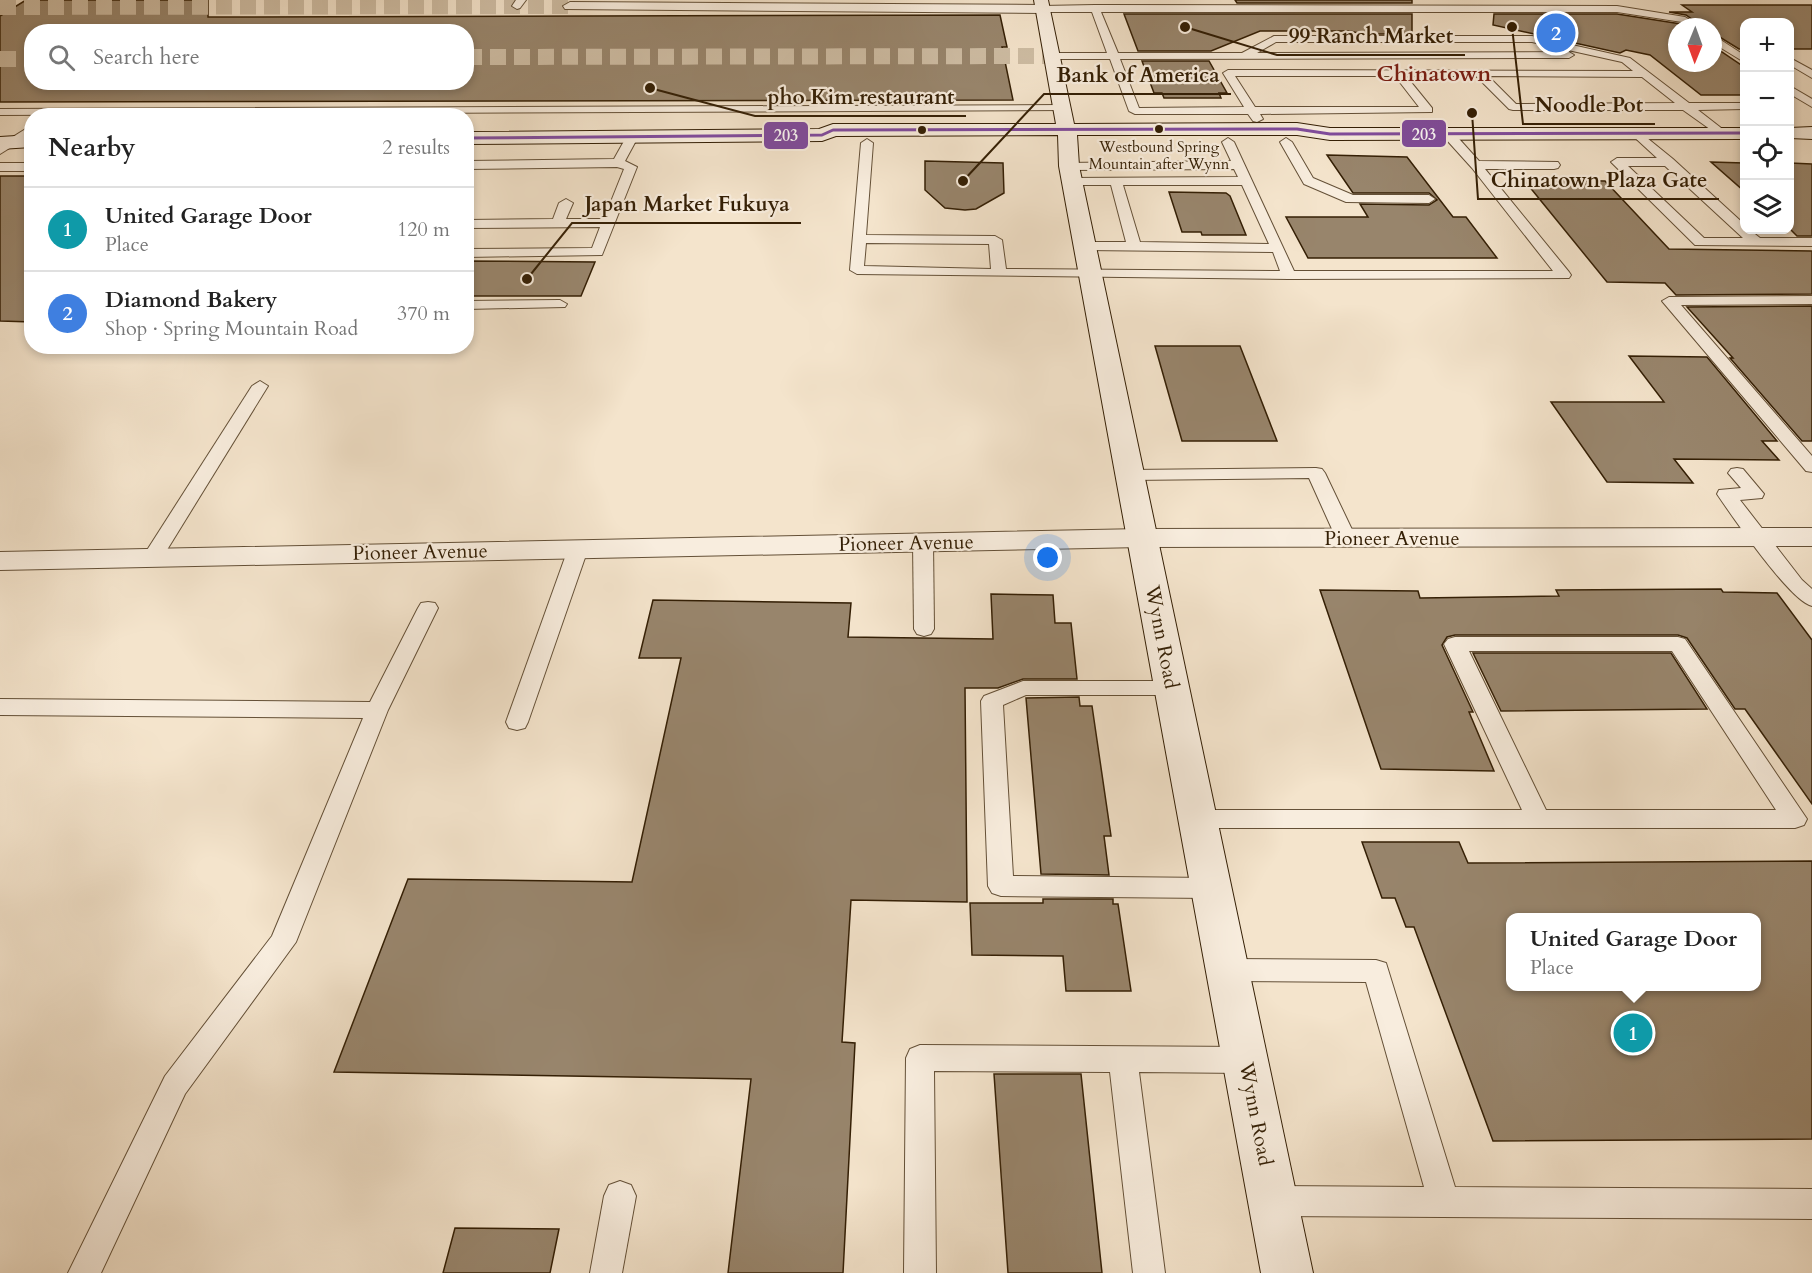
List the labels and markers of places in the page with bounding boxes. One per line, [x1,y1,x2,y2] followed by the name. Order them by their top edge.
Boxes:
[1536,10,1576,56] pin: 2
[1277,16,1465,55] callout: 99 Ranch Market
[1044,55,1231,94] callout: Bank of America
[755,77,966,116] callout: pho Kim restaurant
[1523,85,1655,124] callout: Noodle Pot
[1153,123,1165,135] marker: Westbound Spring Mountain after Wynn
[916,124,928,136] unlabelled marker
[1089,137,1230,174] place label: Westbound Spring Mountain after Wynn
[1478,160,1719,199] callout: Chinatown Plaza Gate
[572,184,801,223] callout: Japan Market Fukuya
[1614,1010,1652,1056] pin: 1

